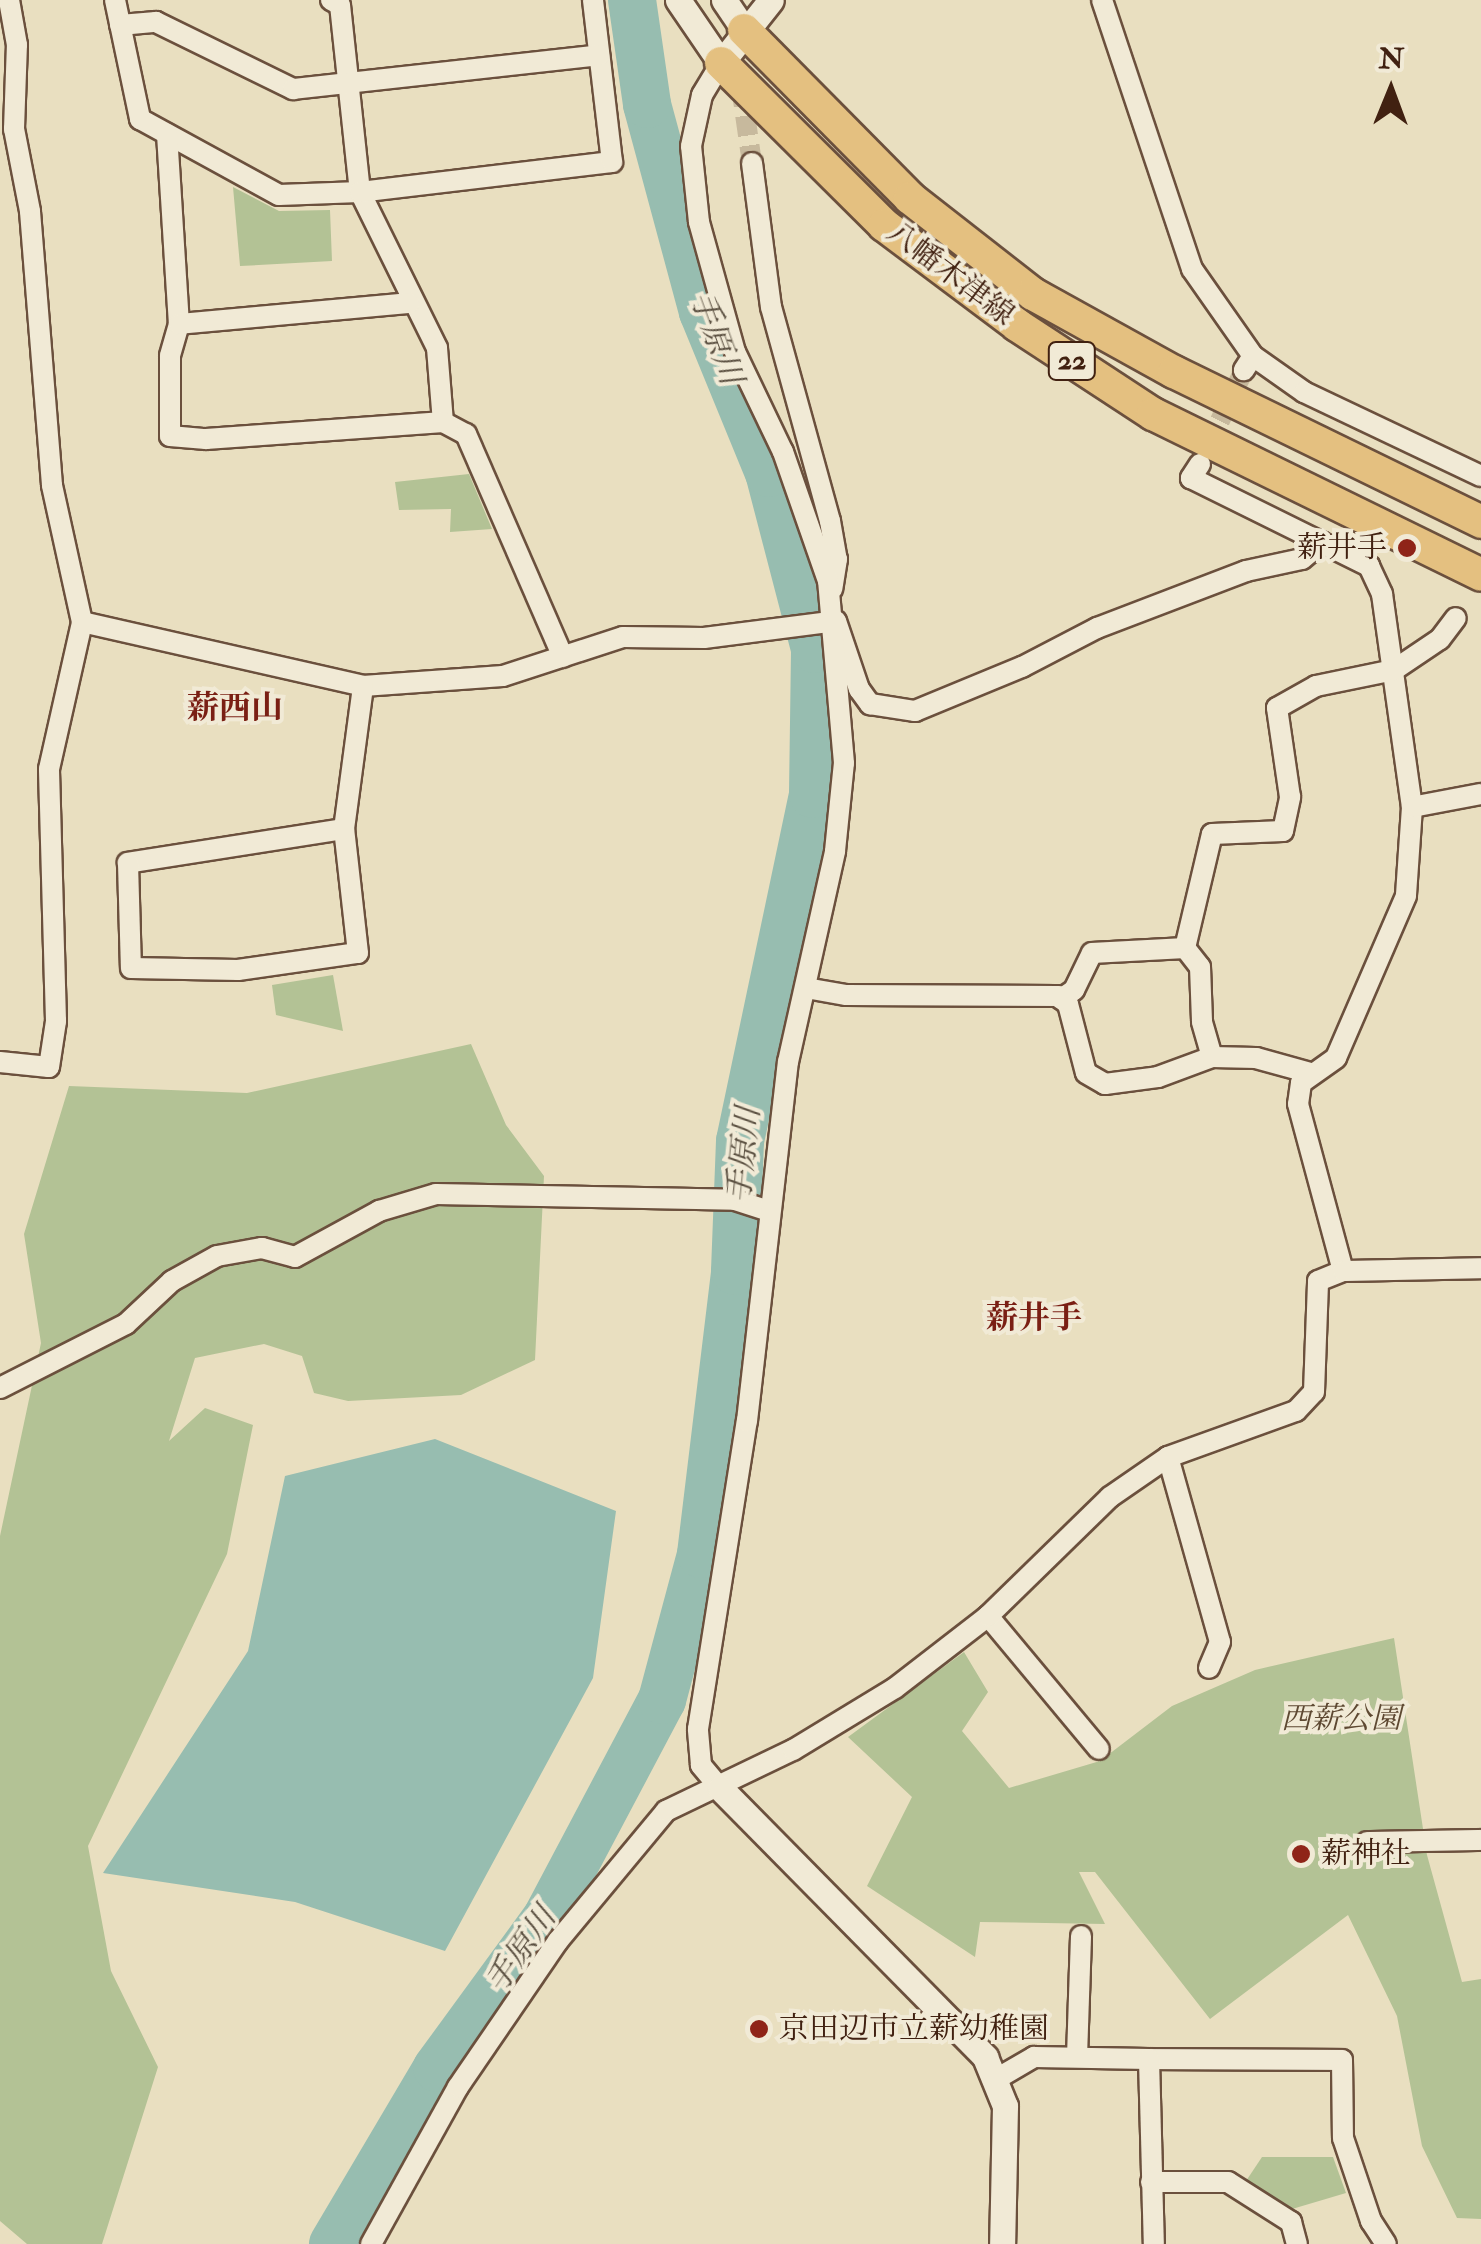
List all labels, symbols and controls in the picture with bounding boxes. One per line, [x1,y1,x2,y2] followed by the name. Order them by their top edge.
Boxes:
[1341,40,1441,140] north arrow
[1379,42,1404,77] text: N
[879,214,1021,334] street label: 八幡木津線
[682,286,750,390] water label: 手原川
[1047,338,1097,384] road number: 22
[1297,530,1387,566] place label: 薪井手
[1396,537,1418,559] marker: 薪井手
[187,689,283,727] district label: 薪西山
[720,1105,768,1205] water label: 手原川
[986,1299,1082,1337] district label: 薪井手
[1281,1701,1401,1737] park label: 西薪公園
[1321,1836,1411,1872] place label: 薪神社
[1290,1843,1312,1865] marker: 薪神社
[478,1900,564,2000] water label: 手原川
[779,2011,1049,2047] place label: 京田辺市立薪幼稚園
[748,2018,770,2040] marker: 京田辺市立薪幼稚園

